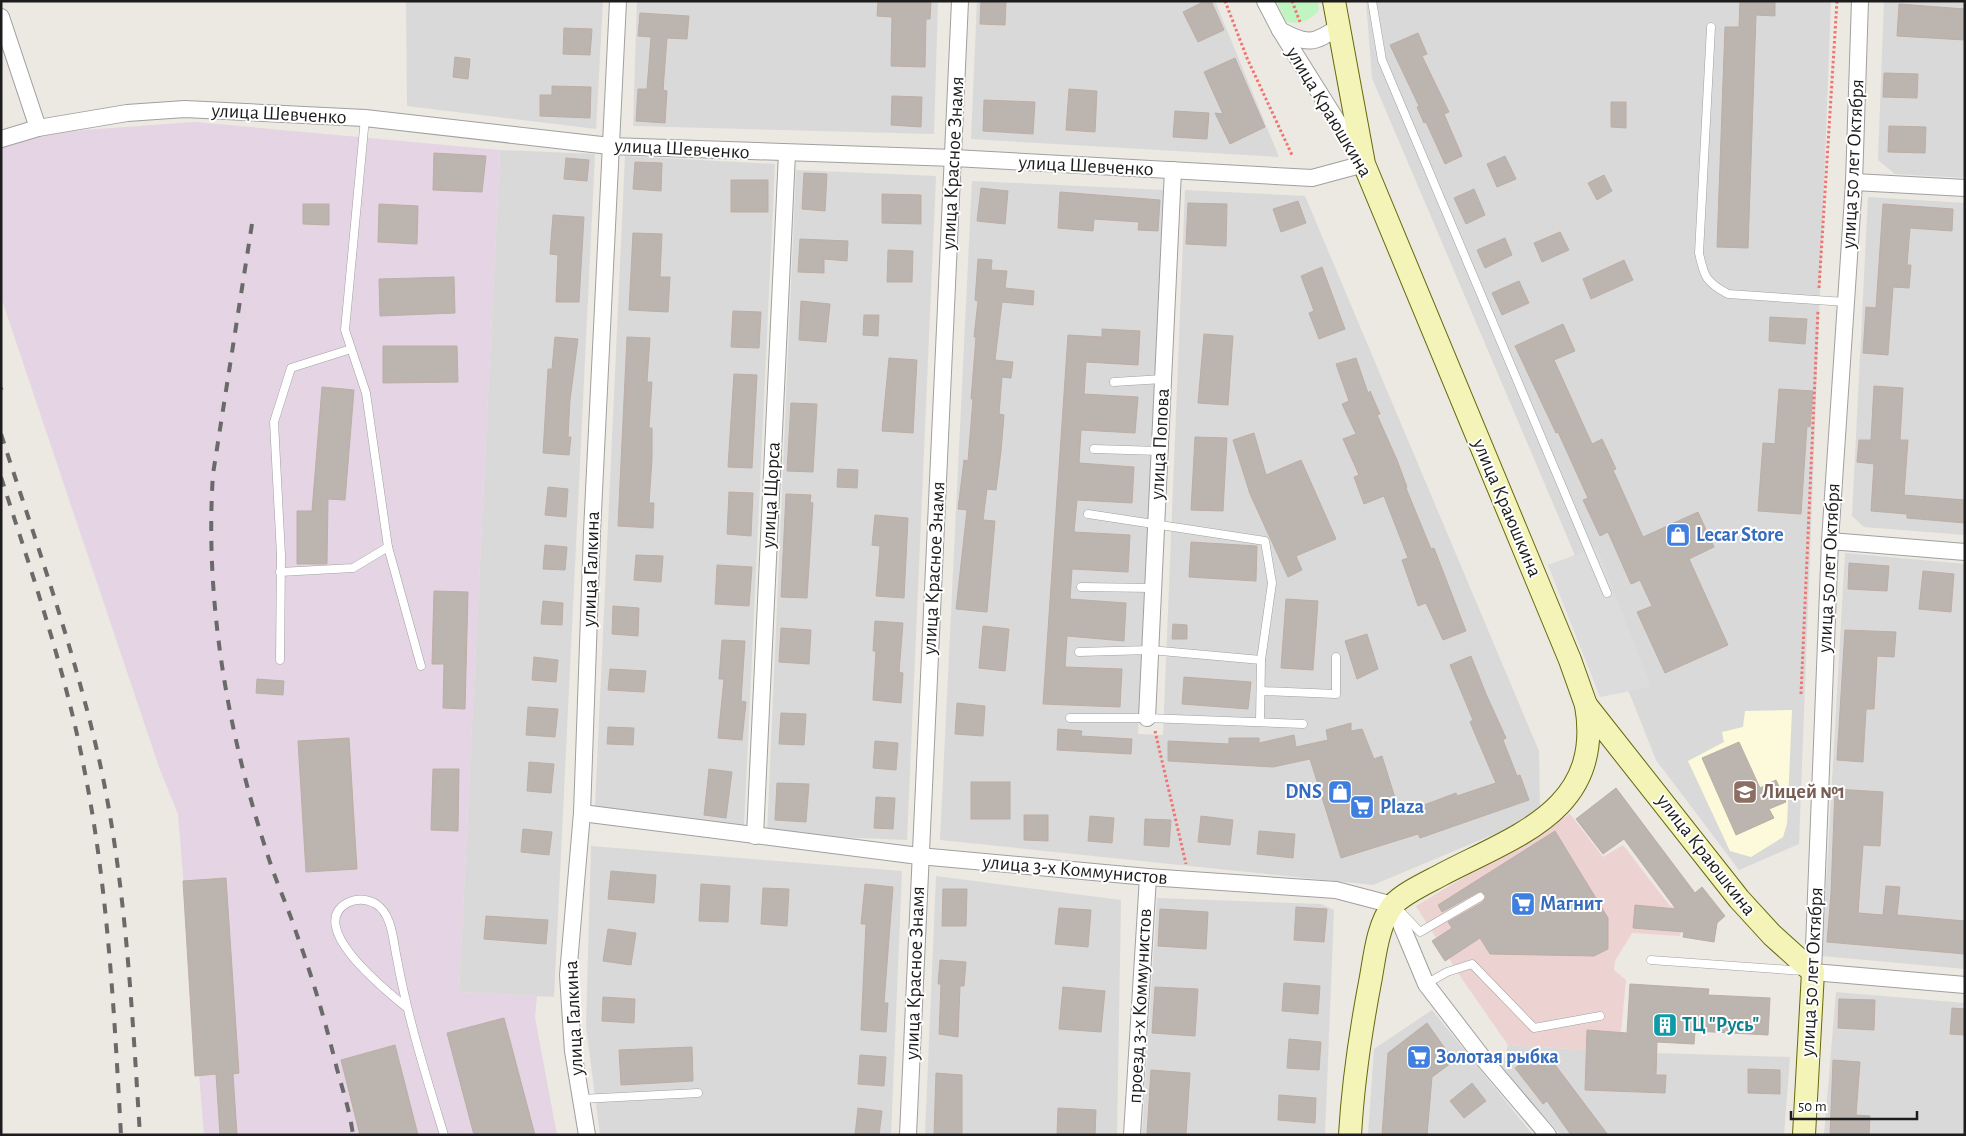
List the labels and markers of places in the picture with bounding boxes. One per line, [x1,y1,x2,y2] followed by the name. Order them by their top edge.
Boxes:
[1665,522,1691,548] shop icon: Lecar Store
[1696,525,1784,545] place label: Lecar Store
[1327,779,1353,805] shop icon: DNS
[1732,779,1758,805] school or university icon: Лицей №1
[1285,782,1322,802] place label: DNS
[1762,782,1845,802] place label: Лицей №1
[1349,794,1375,820] supermarket icon: Plaza
[1380,797,1424,817] place label: Plaza
[1510,891,1536,917] supermarket icon: Магнит
[1540,894,1603,914] place label: Магнит
[1652,1012,1678,1038] building icon: ТЦ "Русь"
[1682,1015,1759,1035] place label: ТЦ "Русь"
[1406,1044,1432,1070] supermarket icon: Золотая рыбка
[1436,1047,1559,1067] place label: Золотая рыбка

